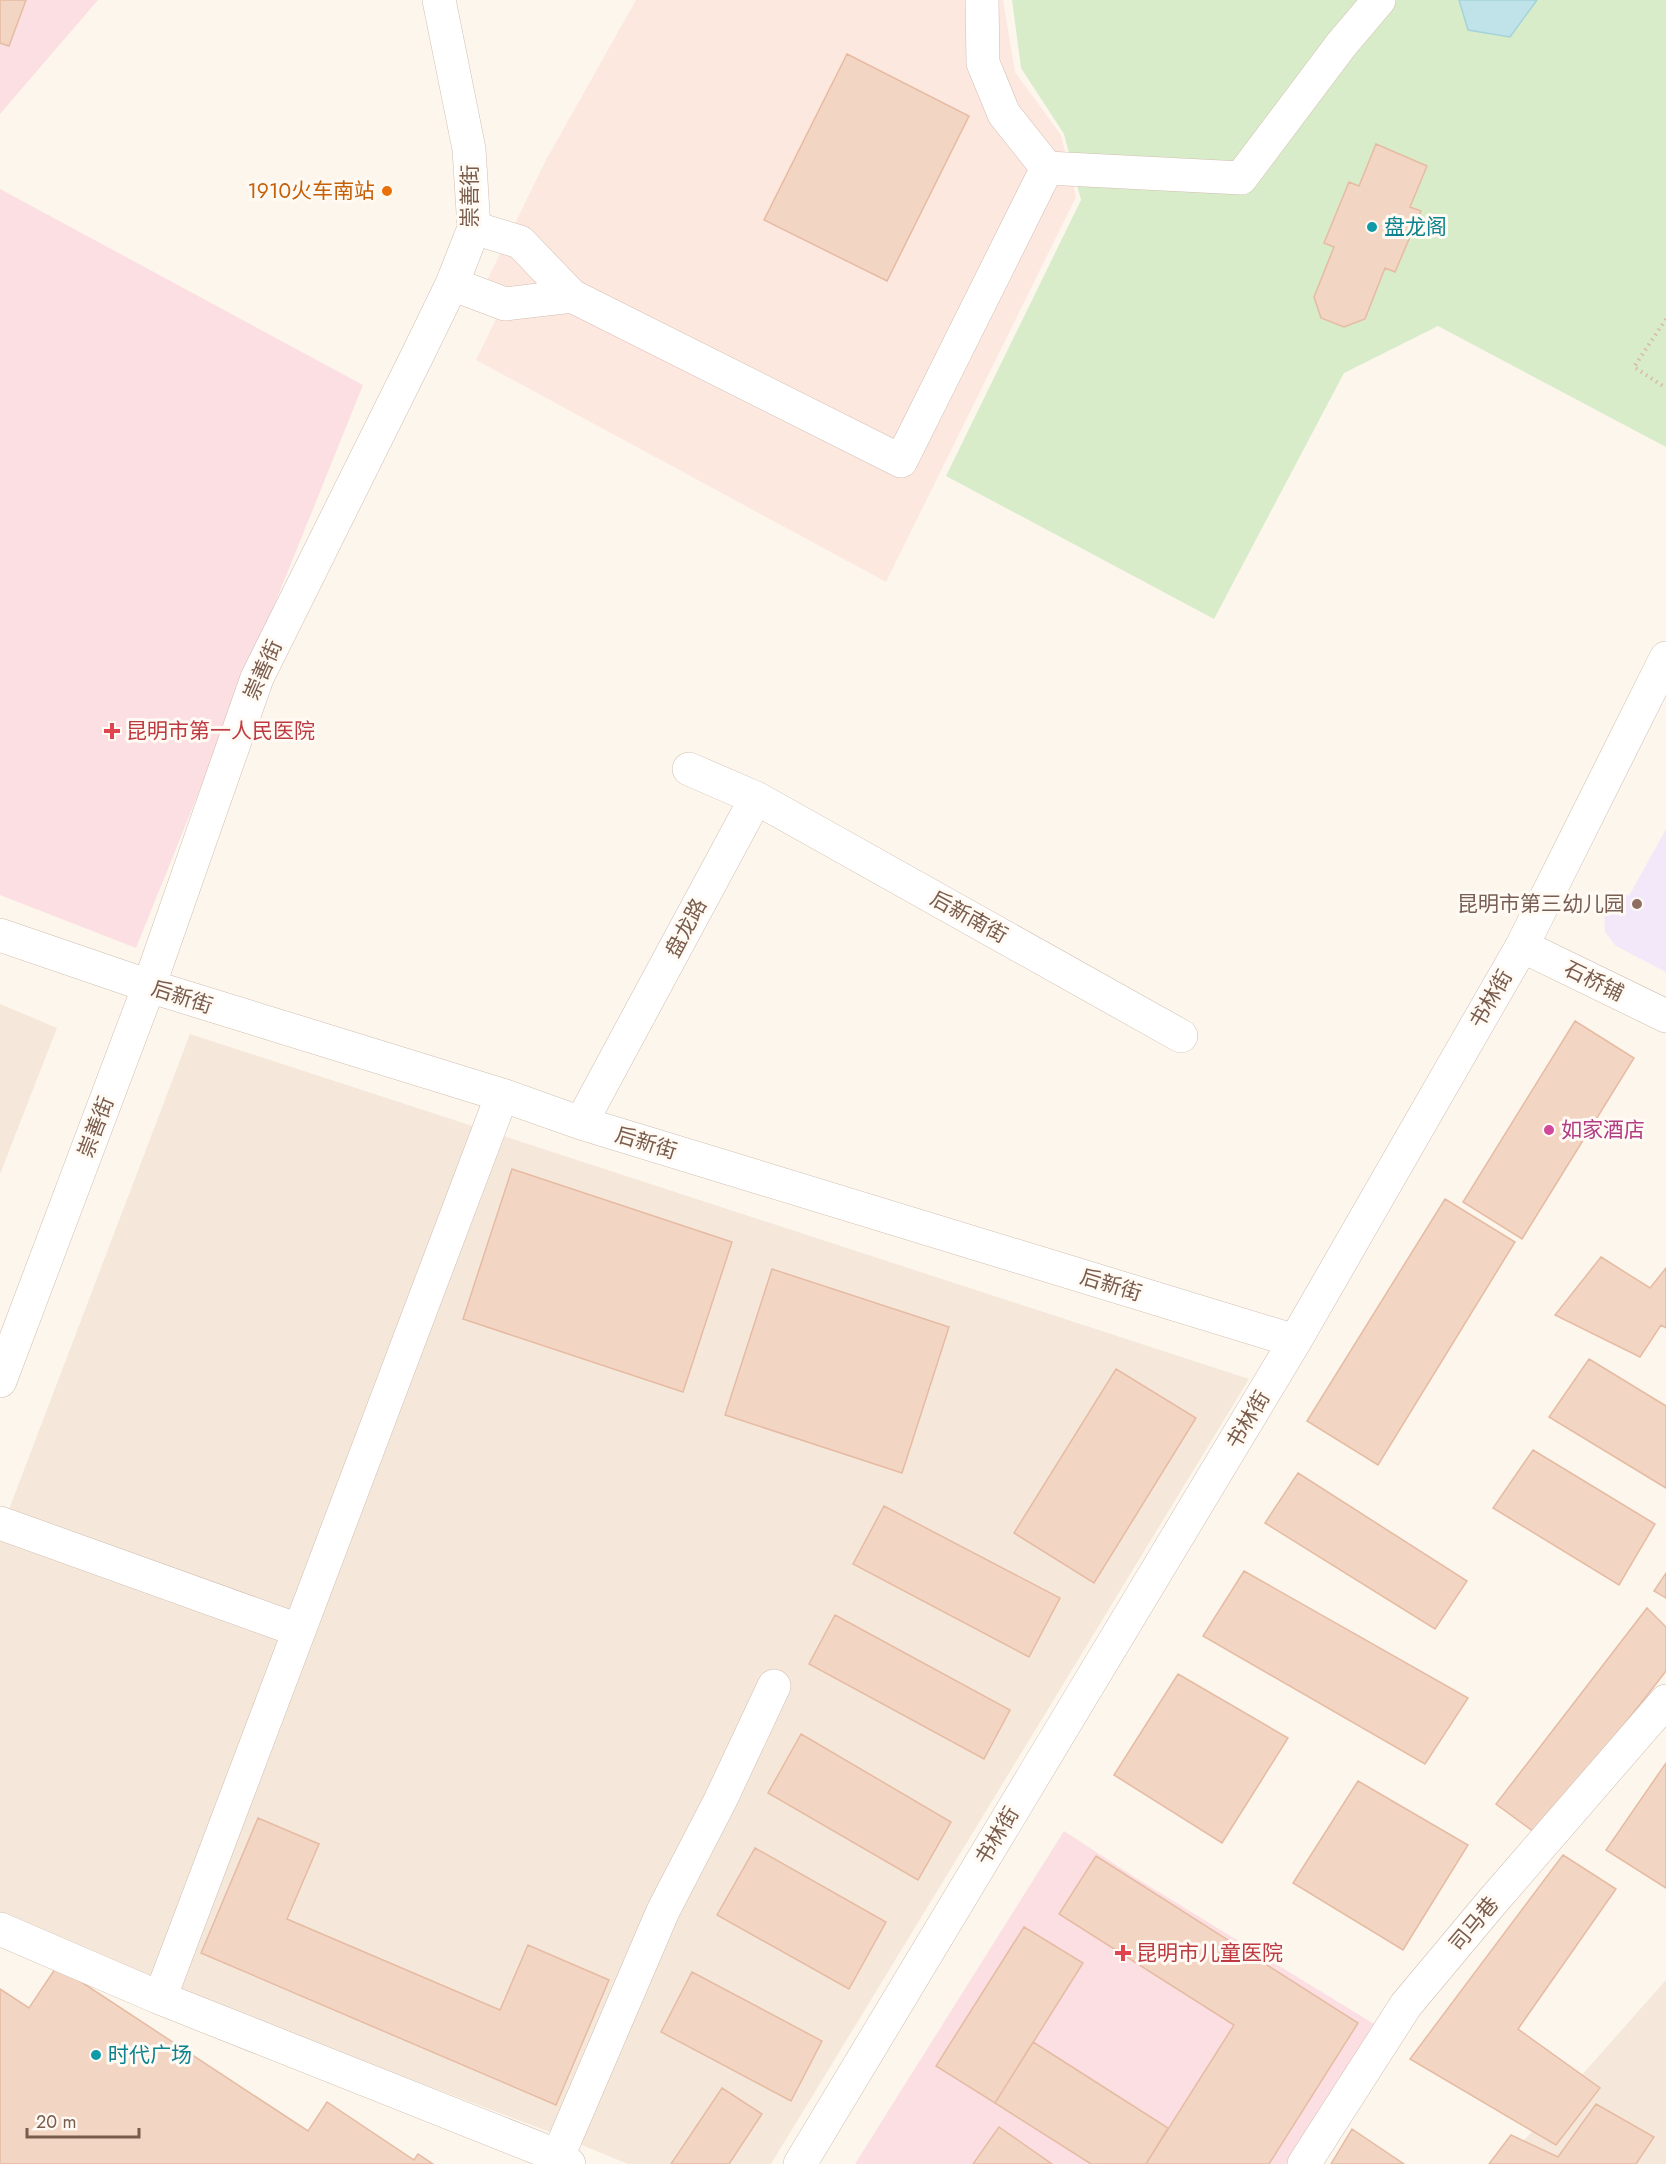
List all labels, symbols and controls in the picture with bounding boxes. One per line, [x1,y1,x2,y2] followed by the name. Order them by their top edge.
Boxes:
[455,165,485,228] street label: 崇善街
[247,176,375,206] place label: 1910火车南站
[380,184,394,198] marker: 1910火车南站
[1384,212,1447,242] place label: 盘龙阁
[1365,220,1379,234] marker: 盘龙阁
[236,635,290,705] street label: 崇善街
[126,716,315,746] place label: 昆明市第一人民医院
[103,722,121,740] marker: 昆明市第一人民医院
[925,884,1013,950] street label: 后新南街
[1457,889,1625,919] place label: 昆明市第三幼儿园
[658,893,714,963] street label: 盘龙路
[1630,897,1644,911] marker: 昆明市第三幼儿园
[1559,954,1629,1008] street label: 石桥铺
[1462,964,1520,1034] street label: 书林街
[147,973,217,1021] street label: 后新街
[71,1092,121,1162] street label: 崇善街
[1561,1115,1645,1145] place label: 如家酒店
[611,1119,681,1167] street label: 后新街
[1542,1123,1556,1137] marker: 如家酒店
[1076,1261,1146,1309] street label: 后新街
[1219,1385,1277,1455] street label: 书林街
[968,1801,1026,1871] street label: 书林街
[1442,1890,1506,1958] street label: 司马巷
[1136,1938,1283,1968] place label: 昆明市儿童医院
[1114,1944,1132,1962] marker: 昆明市儿童医院
[108,2040,192,2070] place label: 时代广场
[89,2048,103,2062] marker: 时代广场
[27,2101,140,2139] scale bar
[36,2109,76,2135] text: 20 m

